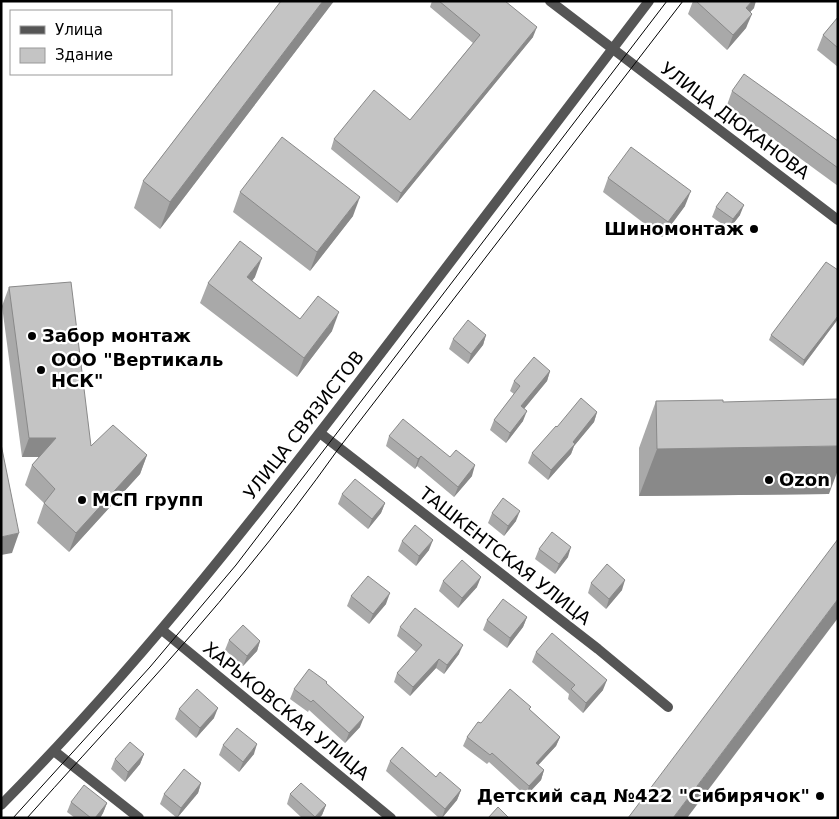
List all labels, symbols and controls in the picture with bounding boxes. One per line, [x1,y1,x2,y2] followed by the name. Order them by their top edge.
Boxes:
[10,10,172,75] legend
[55,21,103,39] text: Улица
[55,46,113,64] text: Здание
[657,58,814,184] street label: УЛИЦА ДЮКАНОВА
[604,218,744,239] place label: Шиномонтаж
[748,223,760,235] marker: Шиномонтаж
[42,325,191,346] place label: Забор монтаж
[26,330,38,342] marker: Забор монтаж
[239,346,368,503] street label: УЛИЦА СВЯЗИСТОВ
[51,349,223,391] place label: ООО "Вертикаль НСК"
[35,364,47,376] marker: ООО "Вертикаль НСК"
[779,469,830,490] place label: Ozon
[763,474,775,486] marker: Ozon
[415,482,596,629] street label: ТАШКЕНТСКАЯ УЛИЦА
[92,489,203,510] place label: МСП групп
[76,494,88,506] marker: МСП групп
[199,637,374,784] street label: ХАРЬКОВСКАЯ УЛИЦА
[477,785,810,806] place label: Детский сад №422 "Сибирячок"
[814,790,826,802] marker: Детский сад №422 "Сибирячок"

